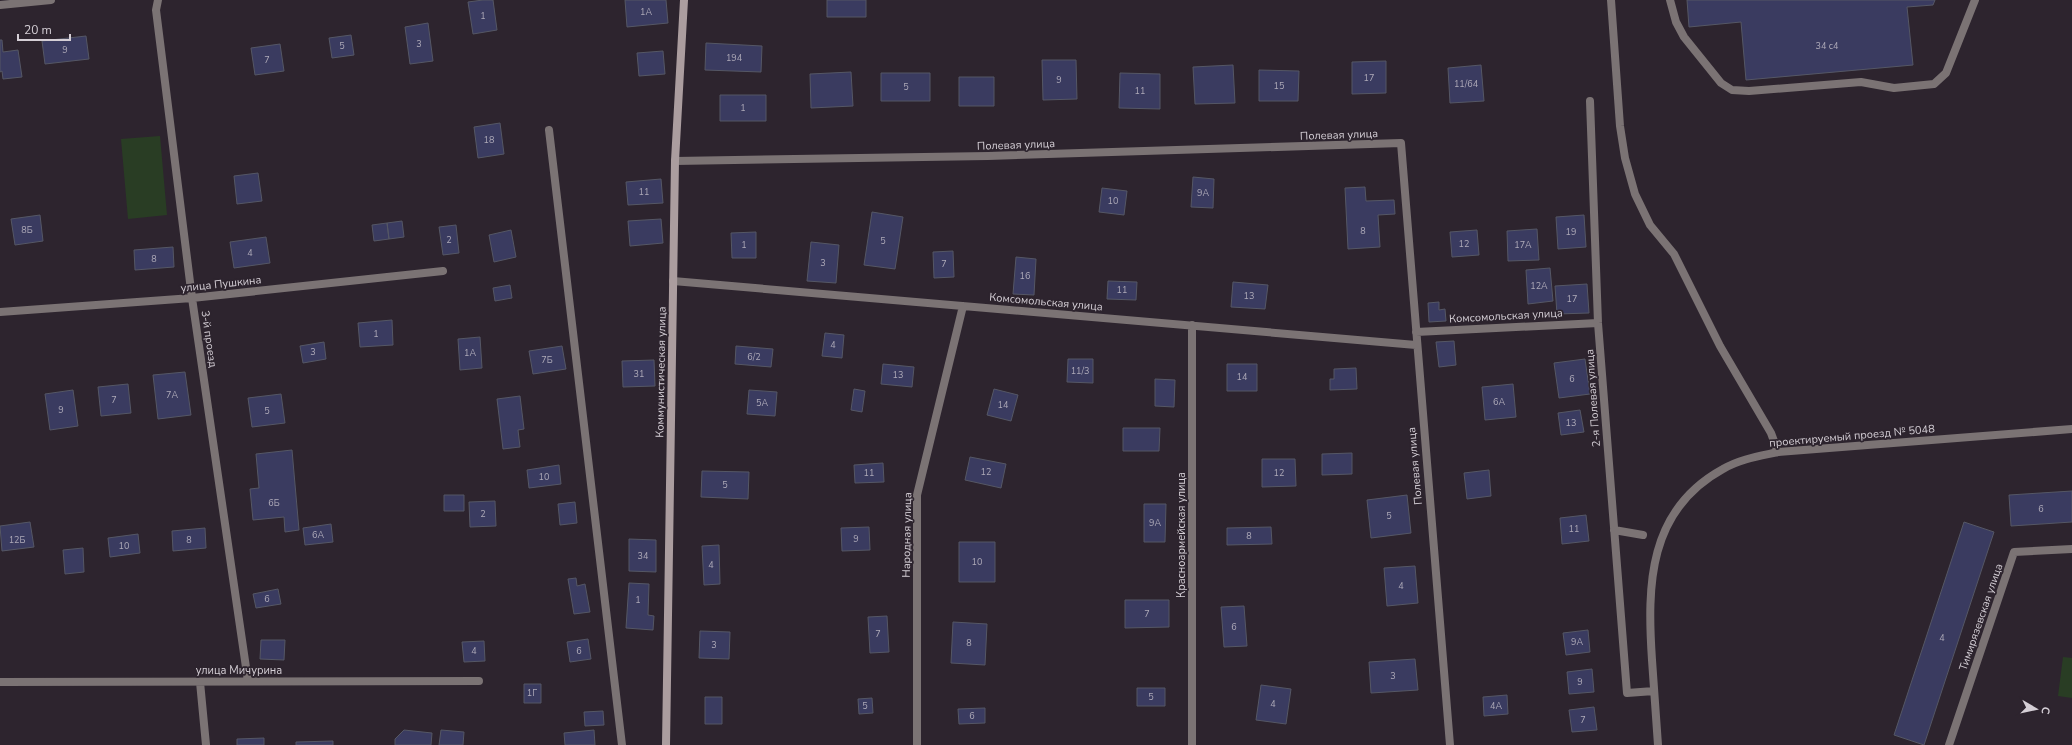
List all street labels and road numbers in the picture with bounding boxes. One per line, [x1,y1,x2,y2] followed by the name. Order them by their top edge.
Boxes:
[1300,126,1378,144] street label: Полевая улица
[977,136,1055,154] street label: Полевая улица
[180,272,262,296] street label: улица Пушкина
[989,290,1103,314] street label: Комсомольская улица
[652,306,670,438] street label: Коммунистическая улица
[1449,306,1563,326] street label: Комсомольская улица
[198,309,221,369] street label: 3-й проезд
[1582,348,1604,447] street label: 2-я Полевая улица
[1769,421,1936,451] street label: проектируемый проезд № 5048
[1404,426,1426,506] street label: Полевая улица
[1174,472,1189,598] street label: Красноармейская улица
[899,492,915,578] street label: Народная улица
[1956,561,2006,672] street label: Тимирязевская улица
[196,663,282,678] street label: улица Мичурина

